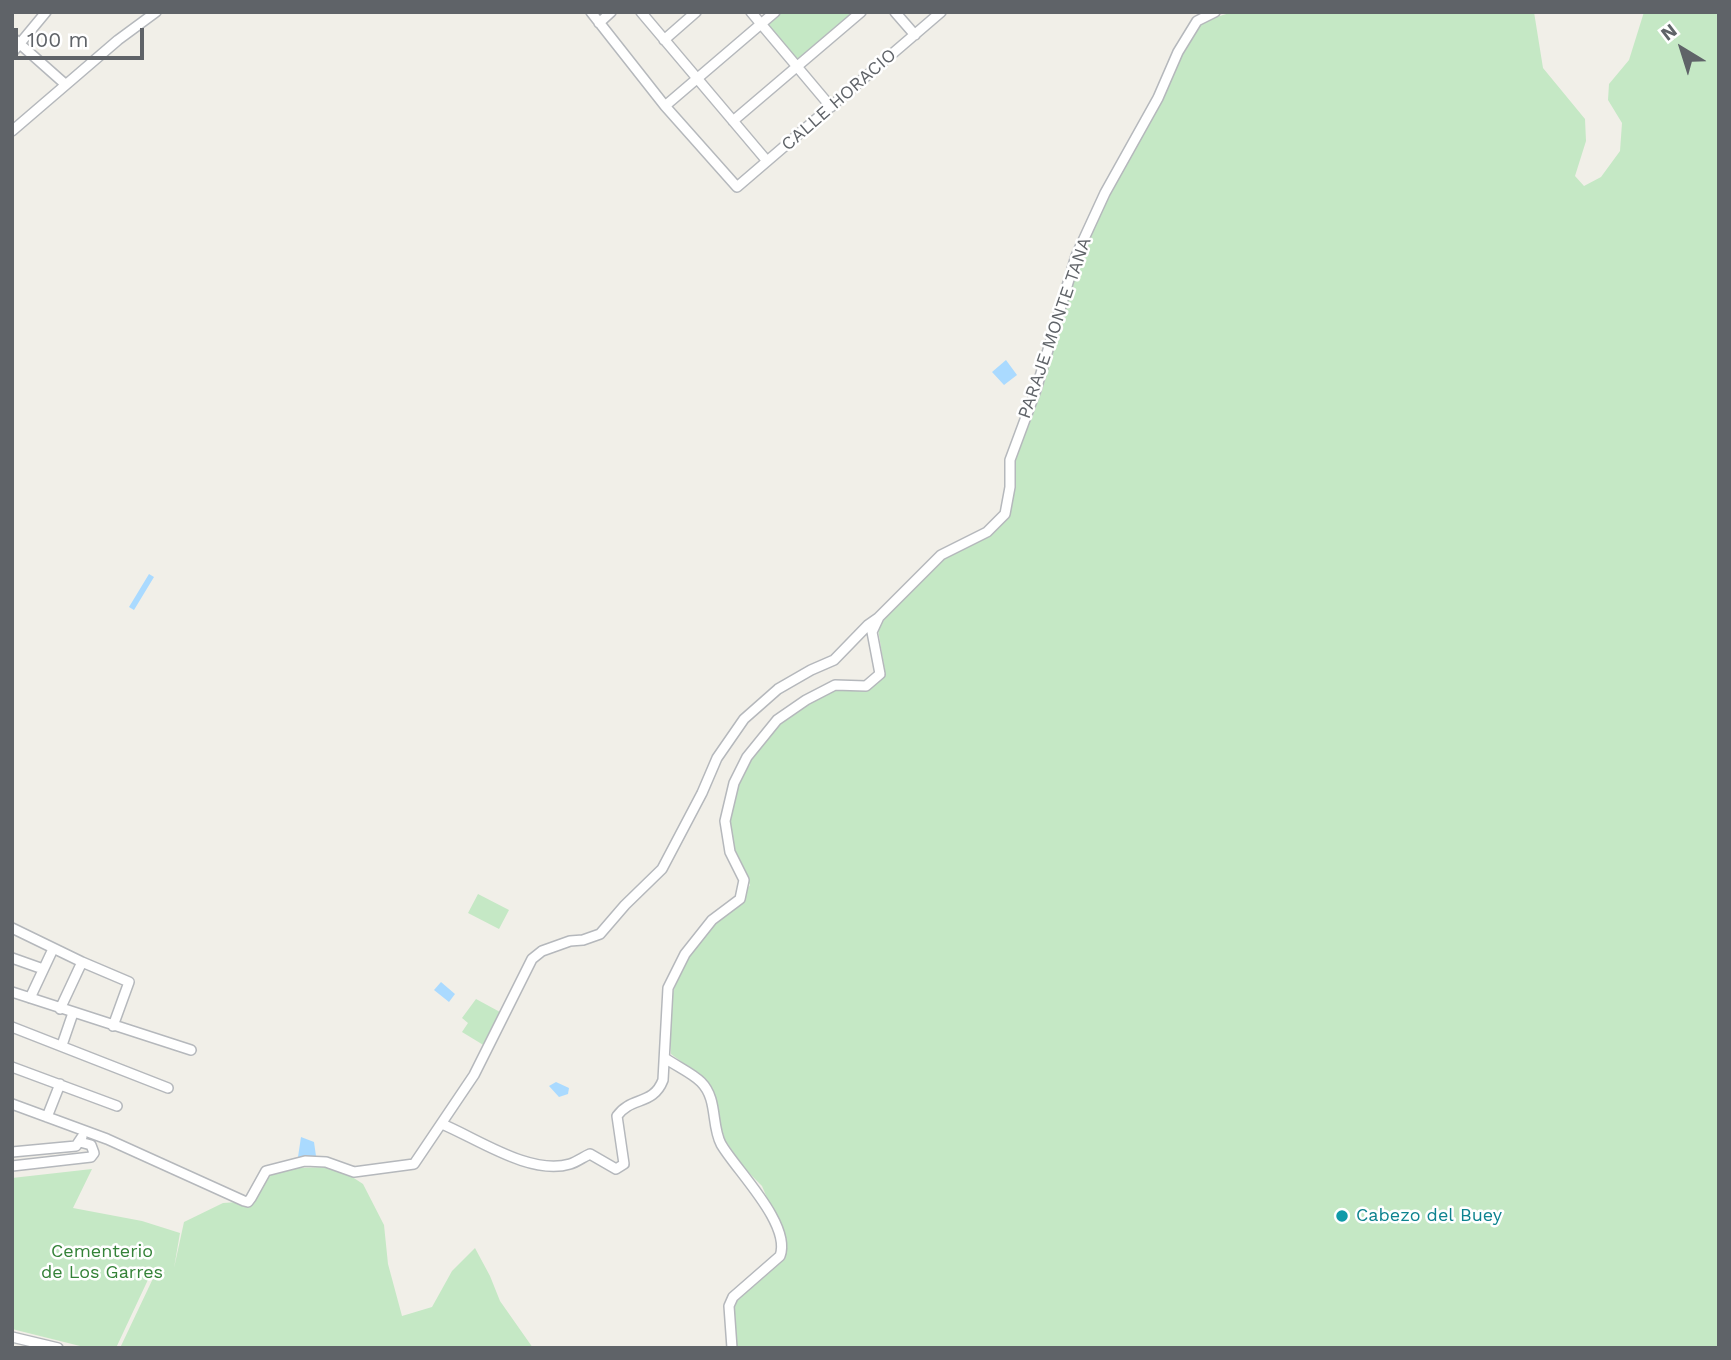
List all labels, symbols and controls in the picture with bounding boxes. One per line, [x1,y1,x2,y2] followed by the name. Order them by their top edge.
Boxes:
[18,14,147,58] scale bar
[1647,14,1717,84] north arrow
[1656,19,1681,45] text: N
[27,27,89,52] text: 100 m
[777,44,901,156] street label: CALLE HORACIO
[1014,234,1096,422] street label: PARAJE MONTE TANA
[1356,1205,1502,1227] place label: Cabezo del Buey
[1334,1208,1350,1224] marker: Cabezo del Buey
[41,1241,163,1284] park label: Cementerio de Los Garres

